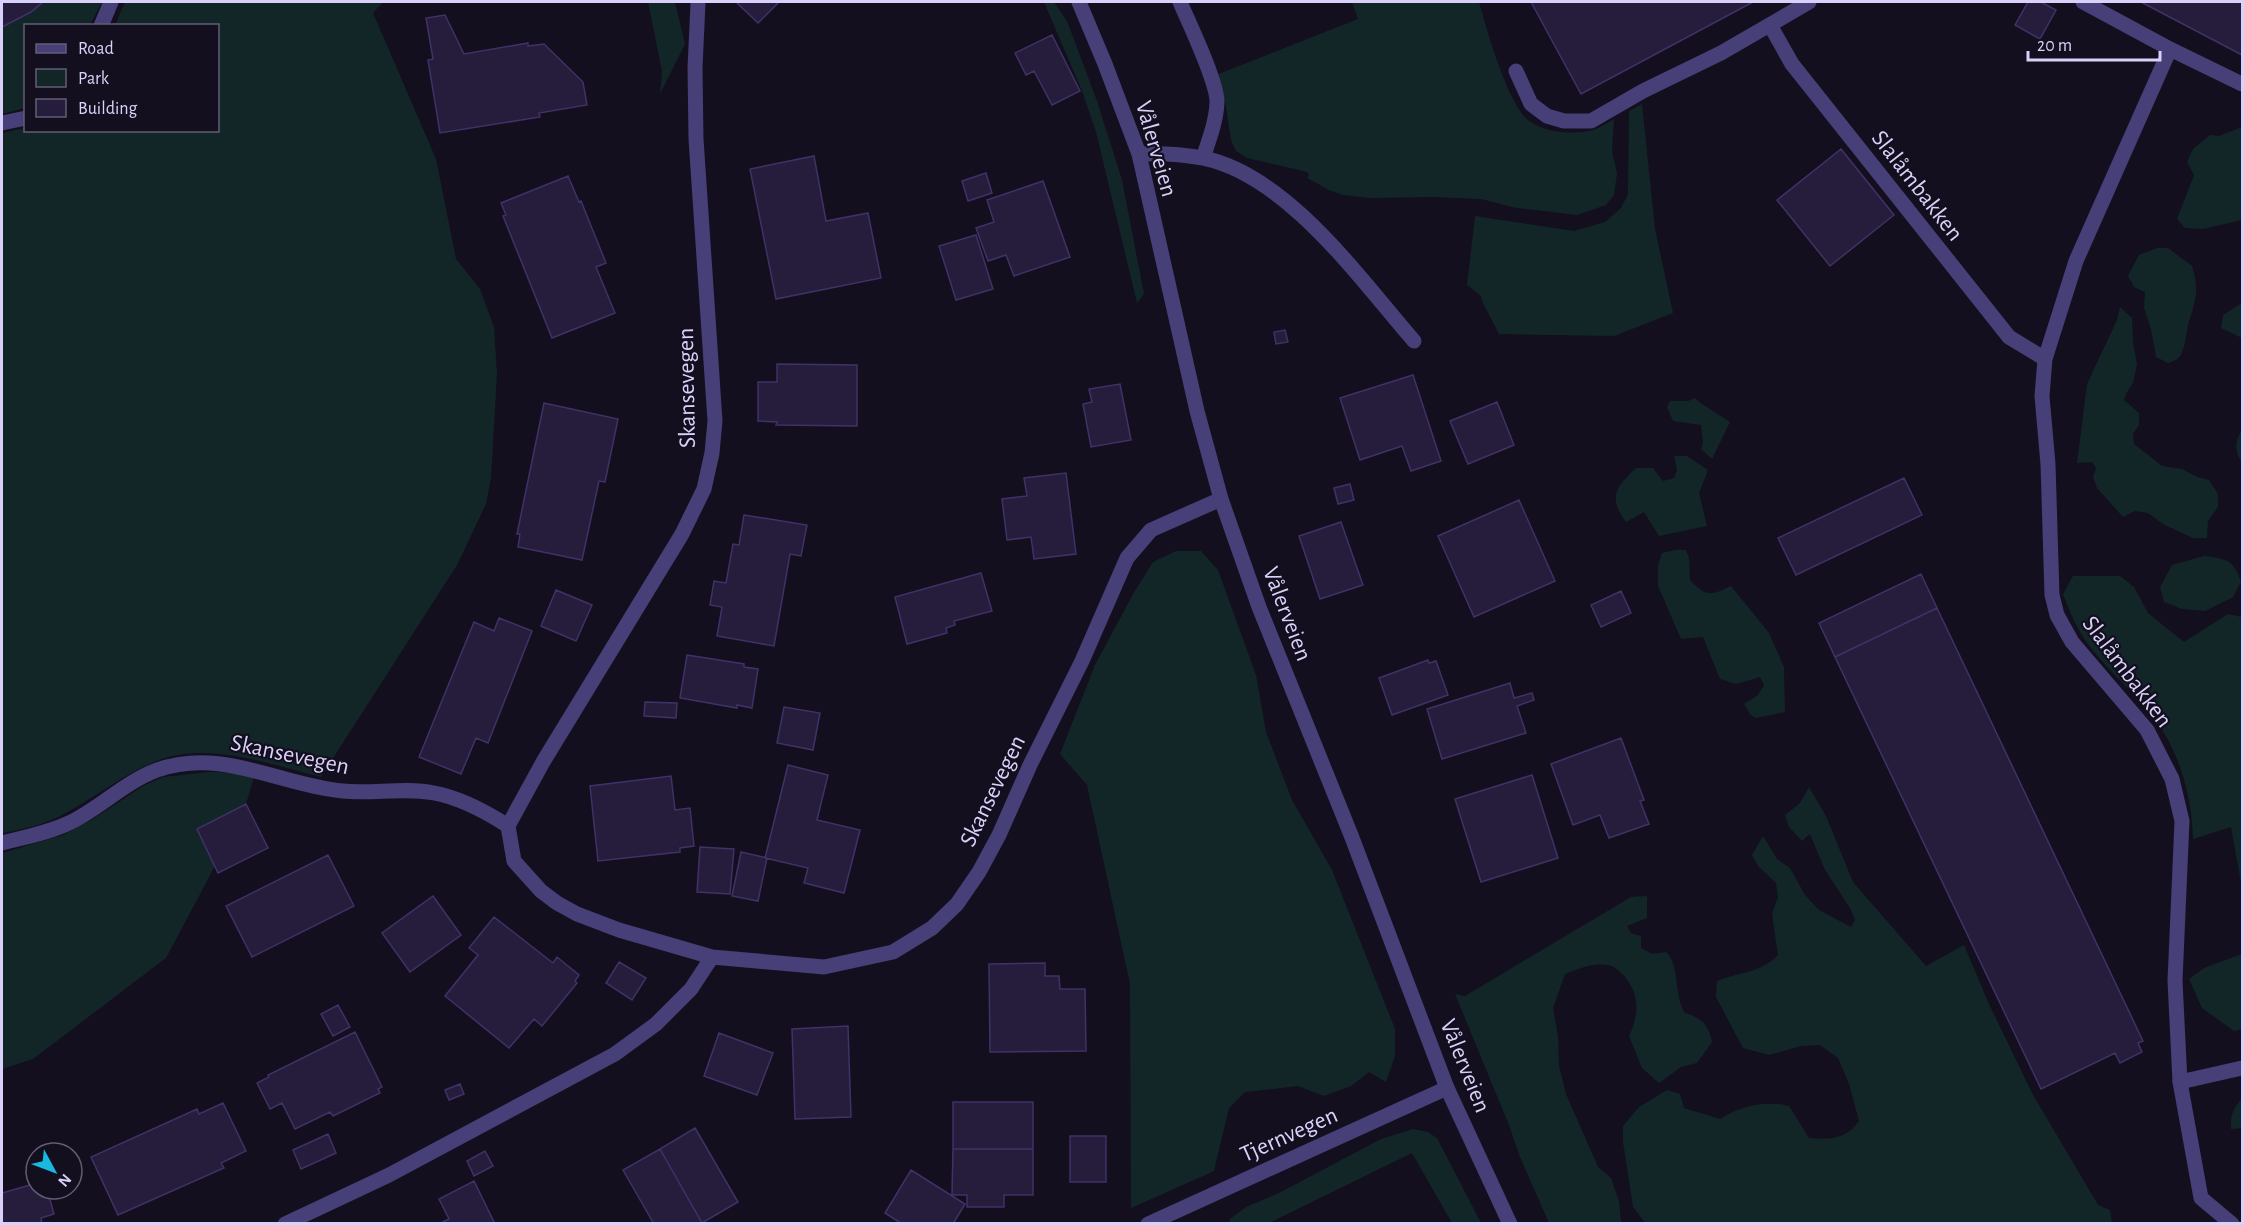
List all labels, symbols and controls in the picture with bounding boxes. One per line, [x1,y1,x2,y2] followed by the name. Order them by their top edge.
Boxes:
[24,24,219,132] legend
[2028,24,2160,62] scale bar
[2037,37,2072,55] text: 20 m
[78,40,114,58] text: Road
[78,70,110,88] text: Park
[1131,98,1181,200] street label: Vålerveien
[78,100,138,118] text: Building
[1867,126,1967,246] street label: Slalåmbakken
[674,328,700,448] street label: Skansevegen
[1258,564,1316,664] street label: Vålerveien
[2078,612,2176,732] street label: Slalåmbakken
[229,731,351,779] street label: Skansevegen
[956,732,1030,850] street label: Skansevegen
[1435,1016,1495,1116] street label: Vålerveien
[1237,1103,1341,1167] street label: Tjernvegen
[24,1141,84,1201] north arrow
[55,1171,74,1190] text: N

